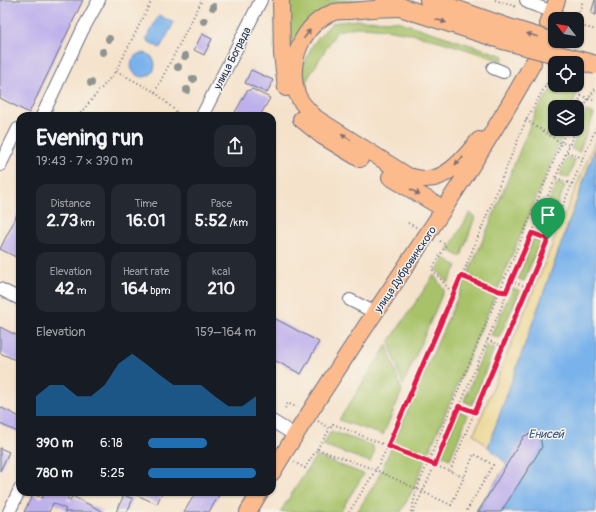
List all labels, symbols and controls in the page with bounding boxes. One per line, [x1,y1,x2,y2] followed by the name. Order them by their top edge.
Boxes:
[548,12,584,48] north arrow
[548,12,584,136] map controls
[435,18,447,24] one-way arrow
[211,25,254,92] street label: улица Бограда
[303,29,311,39] one-way arrow
[526,32,538,38] one-way arrow
[548,56,584,92] button: locate
[548,100,584,136] button: layers
[36,124,144,152] text: Evening run
[214,125,256,167] button: share
[341,133,351,141] one-way arrow
[36,153,133,169] text: 19:43 · 7 × 390 m
[454,156,464,166] one-way arrow
[409,188,421,195] one-way arrow
[51,197,91,210] text: Distance
[134,197,157,210] text: Time
[210,197,232,210] text: Pace
[531,198,565,239] pin
[537,204,559,226] icon: arrive
[46,210,78,231] text: 2.73
[126,210,166,231] text: 16:01
[195,210,227,231] text: 5:52
[78,216,95,229] text: km
[227,216,248,229] text: /km
[371,224,439,316] street label: улица Дубровинского
[50,265,92,278] text: Elevation
[123,265,169,278] text: Heart rate
[212,265,230,278] text: kcal
[55,278,74,299] text: 42
[121,278,148,299] text: 164
[207,278,235,299] text: 210
[74,284,86,297] text: m
[148,284,171,297] text: bpm
[36,324,86,340] text: Elevation
[195,324,256,340] text: 159–164 m
[528,427,565,442] water label: Енисей
[36,435,73,451] text: 390 m
[100,435,123,451] text: 6:18
[36,465,73,481] text: 780 m
[100,465,125,481] text: 5:25

